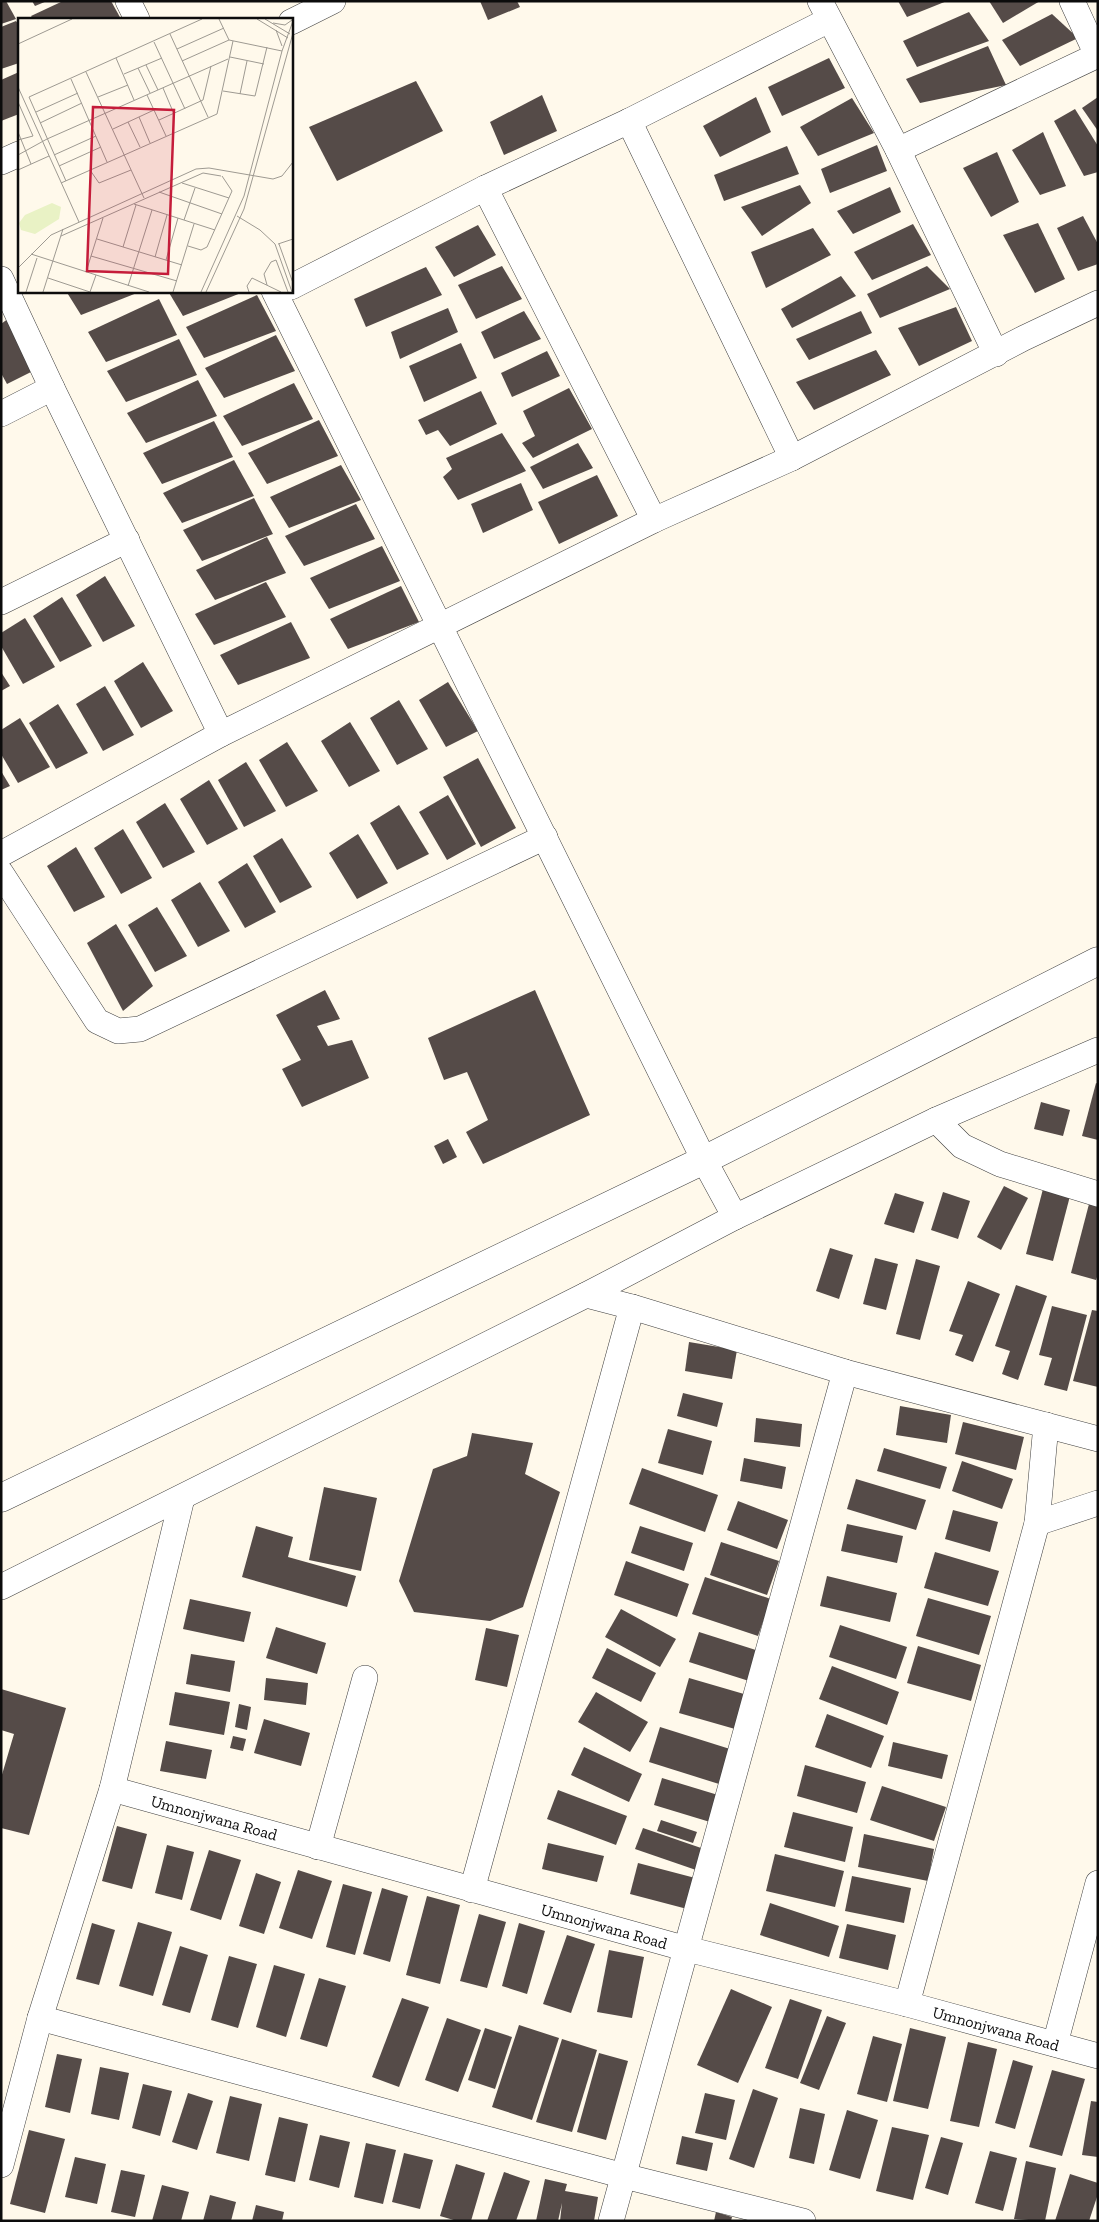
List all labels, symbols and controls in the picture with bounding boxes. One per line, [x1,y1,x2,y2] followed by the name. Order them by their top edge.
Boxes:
[18,18,292,292] inset map
[149,1791,280,1844] street label: Umnonjwana Road
[539,1899,670,1953] street label: Umnonjwana Road
[931,2002,1062,2055] street label: Umnonjwana Road

